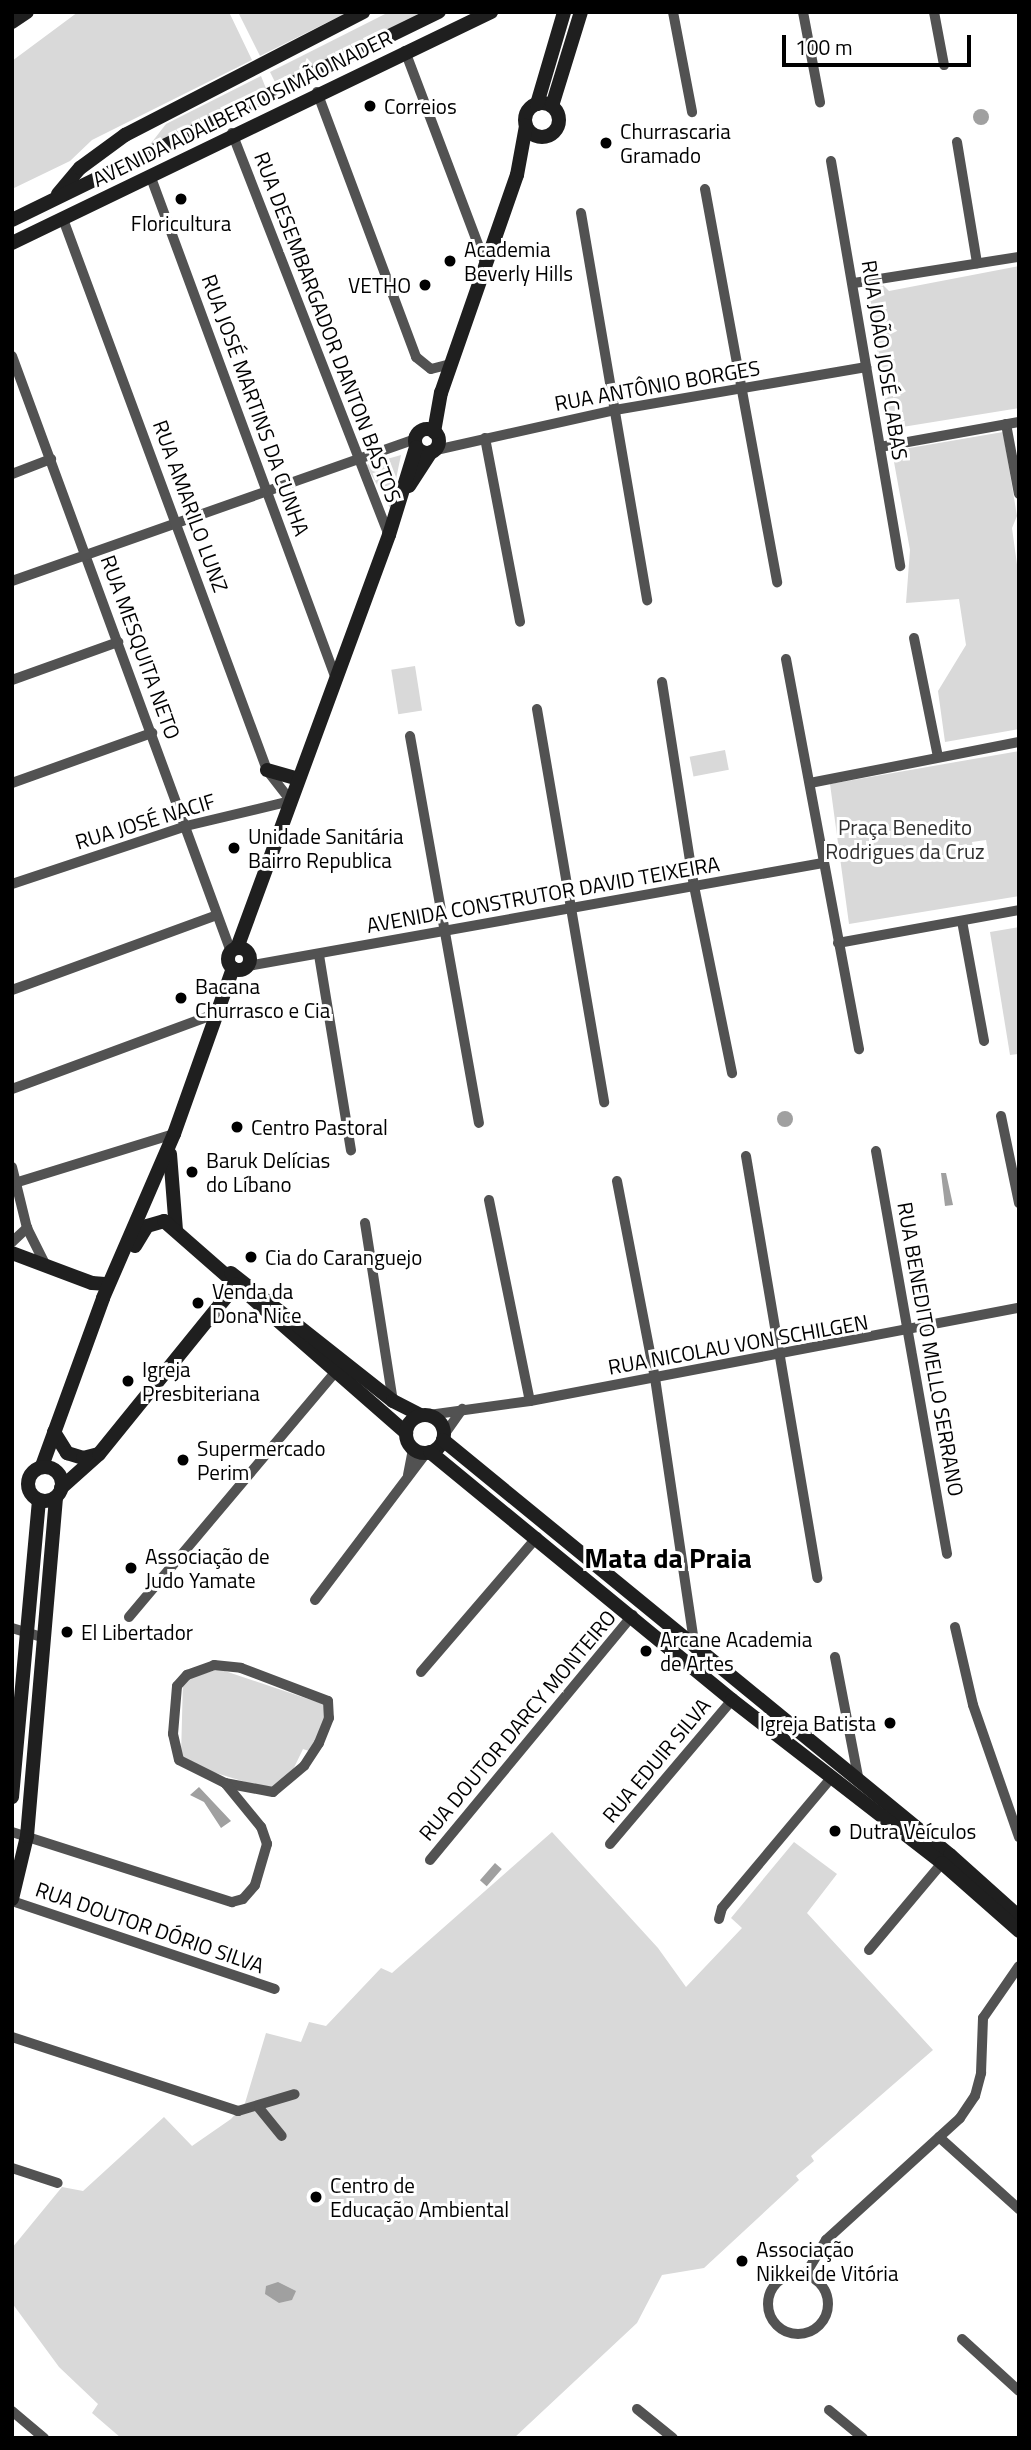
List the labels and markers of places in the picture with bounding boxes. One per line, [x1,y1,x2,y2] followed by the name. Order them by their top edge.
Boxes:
[384,93,457,119] place label: Correios
[362,98,378,114] marker: Correios
[620,118,731,168] place label: Churrascaria Gramado
[598,135,614,151] marker: Churrascaria Gramado
[173,191,189,207] marker: Floricultura
[131,210,231,236] place label: Floricultura
[464,236,573,286] place label: Academia Beverly Hills
[442,253,458,269] marker: Academia Beverly Hills
[348,272,411,298] place label: VETHO
[417,277,433,293] marker: VETHO
[248,823,403,873] place label: Unidade Sanitária Bairro Republica
[226,840,242,856] marker: Unidade Sanitária Bairro Republica
[195,973,330,1023] place label: Bacana Churrasco e Cia
[173,990,189,1006] marker: Bacana Churrasco e Cia
[251,1114,388,1140] place label: Centro Pastoral
[229,1119,245,1135] marker: Centro Pastoral
[206,1147,330,1197] place label: Baruk Delícias do Líbano
[184,1164,200,1180] marker: Baruk Delícias do Líbano
[265,1244,422,1270] place label: Cia do Caranguejo
[243,1249,259,1265] marker: Cia do Caranguejo
[212,1278,301,1328] place label: Venda da Dona Nice
[190,1295,206,1311] marker: Venda da Dona Nice
[142,1356,260,1406] place label: Igreja Presbiteriana
[120,1373,136,1389] marker: Igreja Presbiteriana
[197,1435,326,1485] place label: Supermercado Perim
[175,1452,191,1468] marker: Supermercado Perim
[145,1543,270,1593] place label: Associação de Judo Yamate
[123,1560,139,1576] marker: Associação de Judo Yamate
[81,1619,193,1645] place label: El Libertador
[59,1624,75,1640] marker: El Libertador
[660,1626,812,1676] place label: Arcane Academia de Artes
[638,1643,654,1659] marker: Arcane Academia de Artes
[760,1710,876,1736] place label: Igreja Batista
[882,1715,898,1731] marker: Igreja Batista
[849,1818,976,1844] place label: Dutra Veículos
[827,1823,843,1839] marker: Dutra Veículos
[330,2172,509,2222] place label: Centro de Educação Ambiental
[308,2189,324,2205] marker: Centro de Educação Ambiental
[756,2236,898,2286] place label: Associação Nikkei de Vitória
[734,2253,750,2269] marker: Associação Nikkei de Vitória

